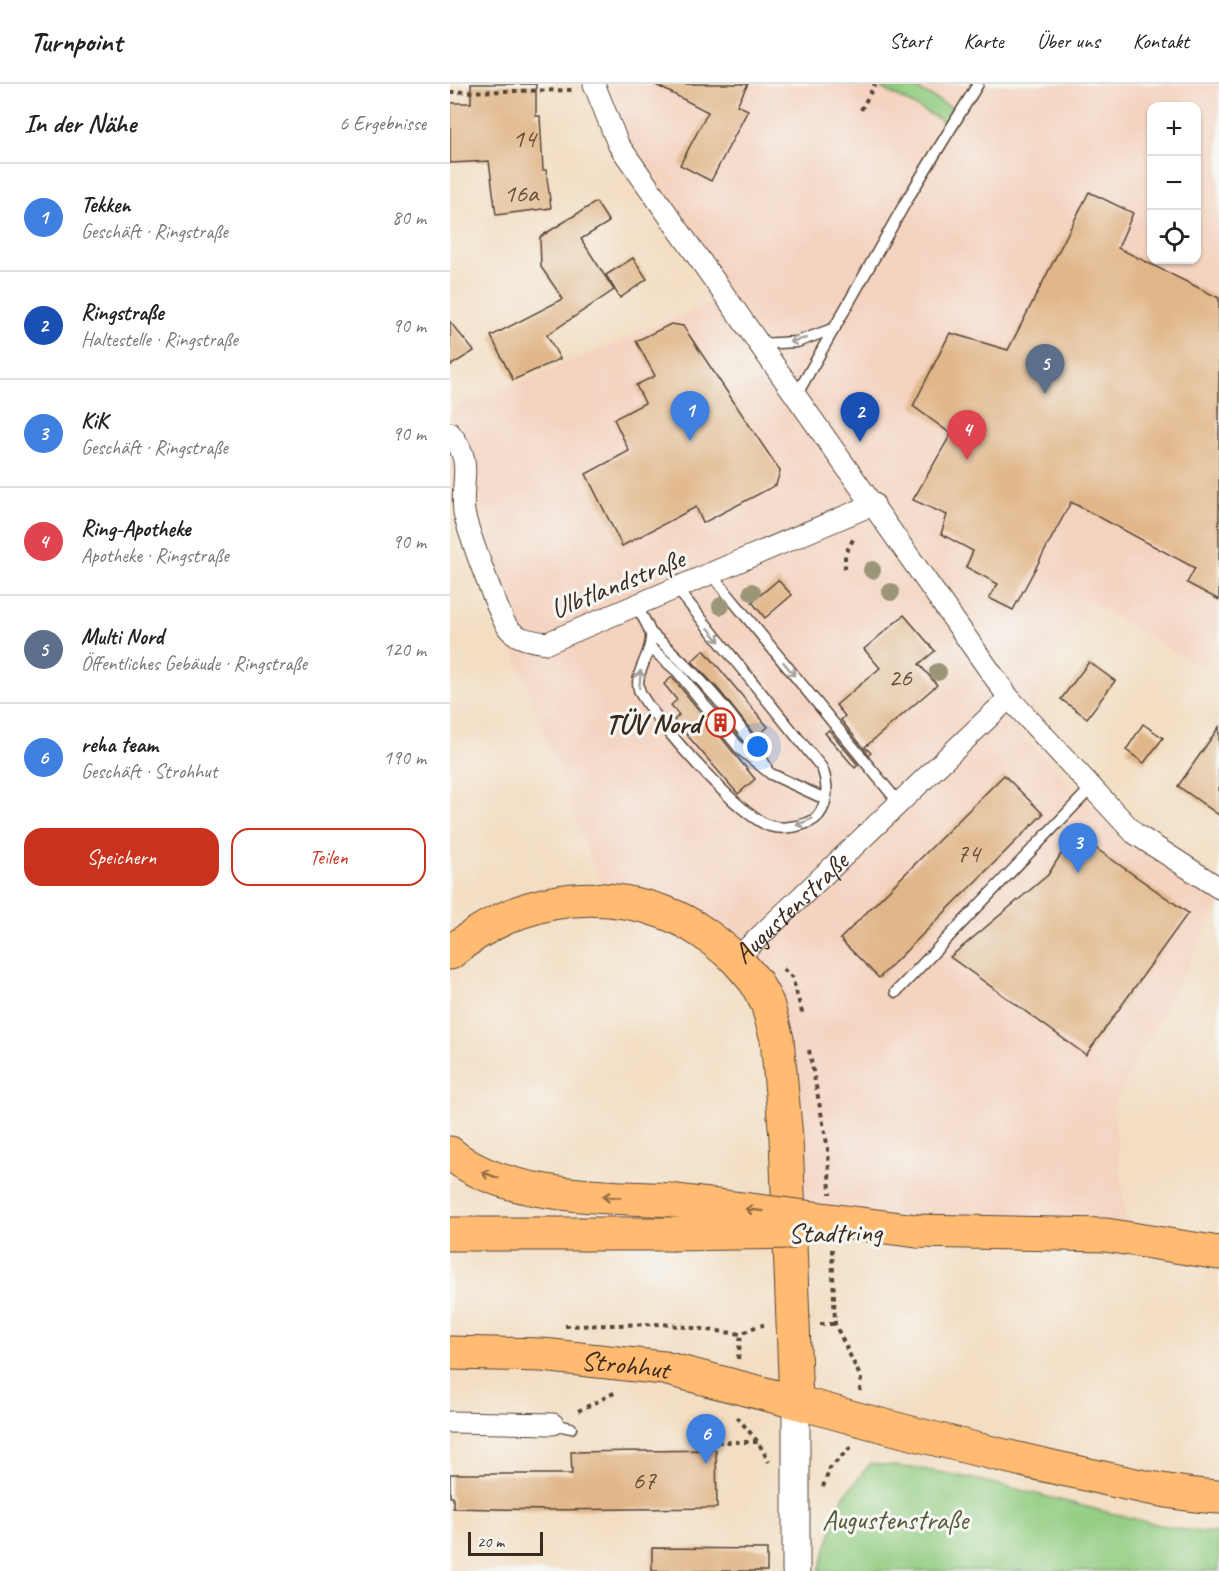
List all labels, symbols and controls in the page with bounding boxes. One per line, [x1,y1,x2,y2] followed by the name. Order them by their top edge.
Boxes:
[30,24,122,59] text: Turnpoint
[889,28,930,54] text: Start
[963,28,1004,54] text: Karte
[1037,28,1100,54] text: Über uns
[1133,28,1189,54] text: Kontakt
[1147,102,1201,264] map controls
[1147,102,1201,156] button: +
[24,107,136,140] text: In der Nähe
[339,111,426,136] text: 6 Ergebnisse
[512,122,538,155] house number: 14
[1147,156,1201,210] button: −
[504,177,540,210] house number: 16a
[81,191,130,219] text: Tekken
[39,205,48,230] text: 1
[392,205,426,230] text: 80 m
[1147,210,1201,264] button: locate
[81,219,228,244] text: Geschäft · Ringstraße
[81,299,163,327] text: Ringstraße
[39,313,48,338] text: 2
[392,313,426,338] text: 90 m
[81,327,238,352] text: Haltestelle · Ringstraße
[789,335,808,347] one-way arrow
[1026,344,1064,394] pin: 5
[670,392,710,441] pin: 1
[840,392,880,442] pin: 2
[81,407,108,435] text: KiK
[948,410,986,460] pin: 4
[39,421,48,446] text: 3
[392,421,426,446] text: 90 m
[81,435,228,460] text: Geschäft · Ringstraße
[81,515,190,543] text: Ring-Apotheke
[39,529,48,554] text: 4
[392,529,426,554] text: 90 m
[545,540,691,626] street label: Ulbtlandstraße
[81,543,229,568] text: Apotheke · Ringstraße
[81,623,163,651] text: Multi Nord
[708,627,721,643] one-way arrow
[39,637,48,662] text: 5
[383,637,426,662] text: 120 m
[81,651,307,676] text: Öffentliches Gebäude · Ringstraße
[782,661,795,677] one-way arrow
[888,661,913,694] house number: 26
[635,670,646,689] one-way arrow
[606,706,705,741] place label: TÜV Nord
[705,707,737,739] building icon: TÜV Nord
[81,731,158,759] text: reha team
[743,732,772,761] your location
[39,745,48,770] text: 6
[383,745,426,770] text: 190 m
[81,759,217,784] text: Geschäft · Strohhut
[796,817,814,828] one-way arrow
[1058,824,1098,873] pin: 3
[24,828,219,886] button: Speichern
[231,828,426,886] button: Teilen
[956,837,982,870] house number: 74
[726,843,857,971] street label: Augustenstraße
[481,1169,500,1180] one-way arrow
[602,1191,622,1202] one-way arrow
[745,1205,765,1216] one-way arrow
[788,1214,884,1251] street label: Stadtring
[579,1342,676,1388] street label: Strohhut
[686,1414,726,1464] pin: 6
[632,1464,657,1497] house number: 67
[822,1502,970,1537] park label: Augustenstraße
[468,1529,543,1556] scale bar
[477,1532,504,1552] text: 20 m

